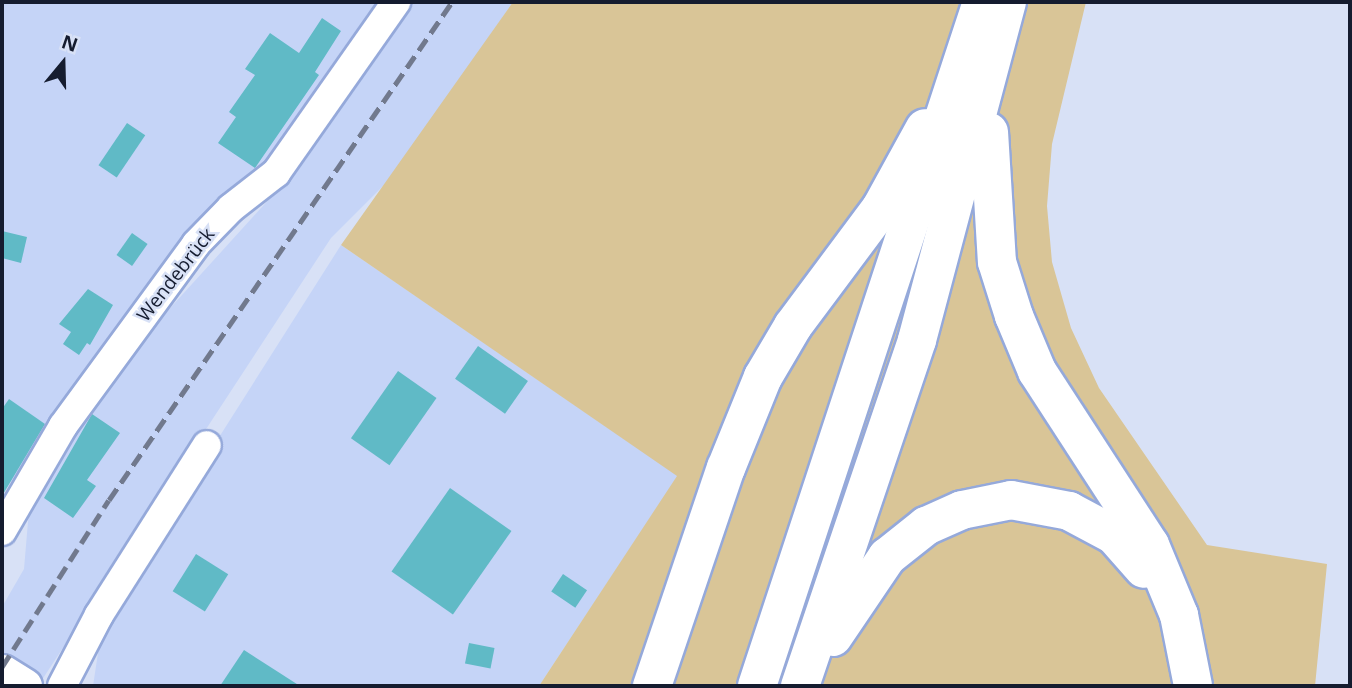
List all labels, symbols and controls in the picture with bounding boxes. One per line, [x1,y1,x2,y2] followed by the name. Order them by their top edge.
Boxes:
[28,28,98,98] north arrow
[58,28,81,58] text: N
[132,224,220,326] street label: Wendebrück

